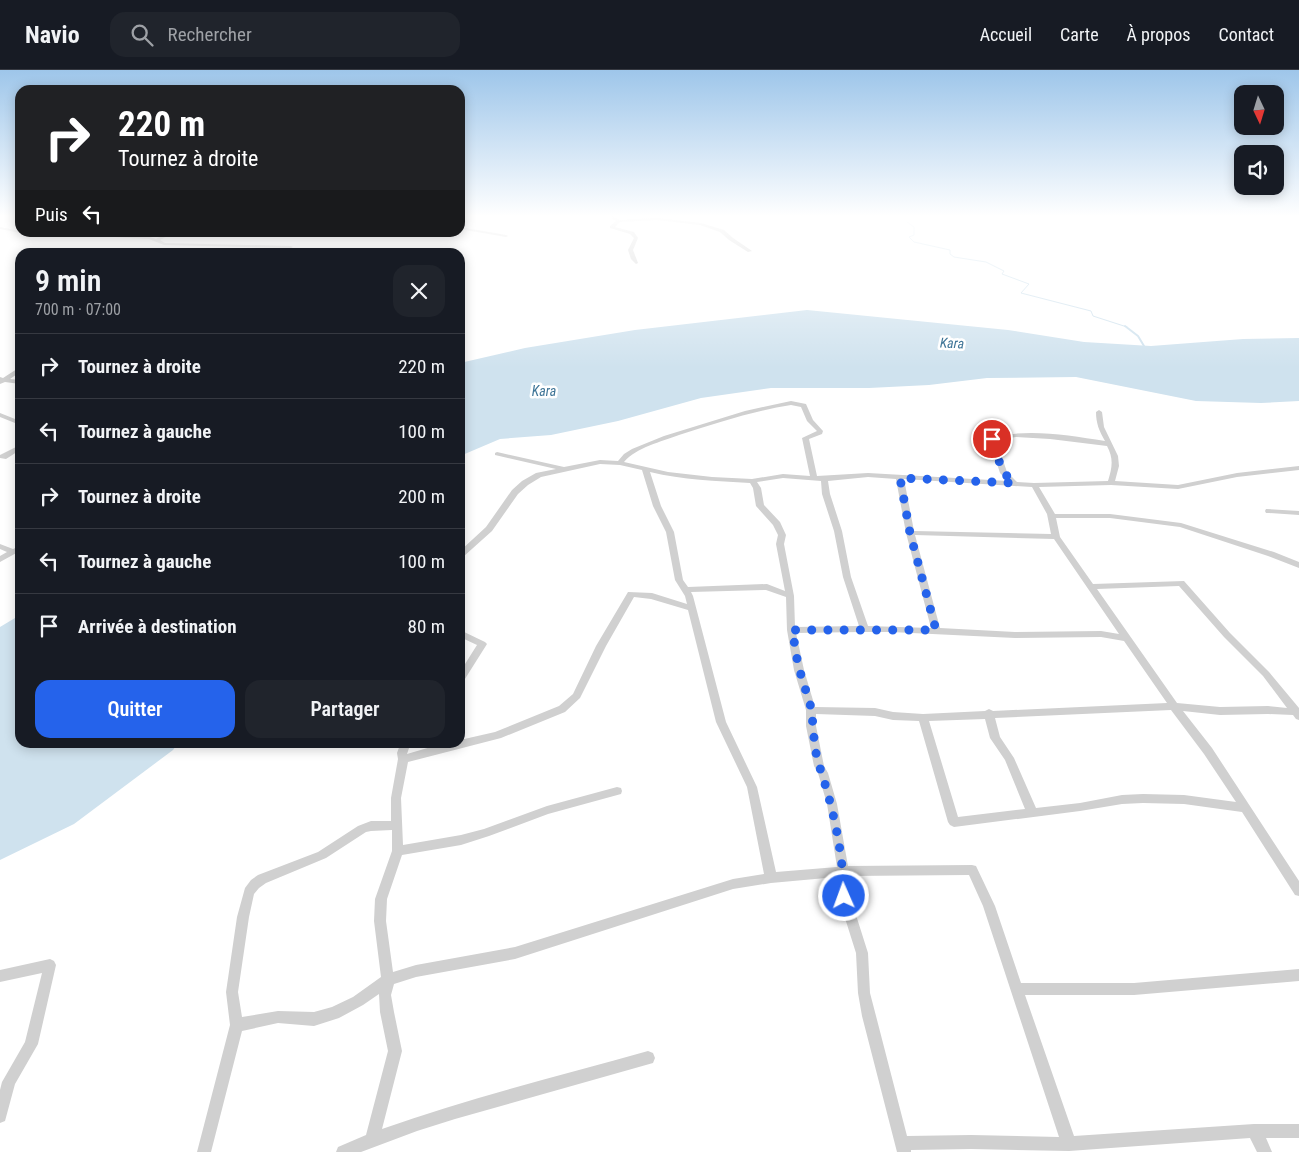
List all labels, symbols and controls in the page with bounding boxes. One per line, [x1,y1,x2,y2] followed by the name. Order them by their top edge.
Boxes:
[110,12,460,57] search box
[25,21,80,49] text: Navio
[128,21,156,49] icon: search
[168,23,252,46] text: Rechercher
[980,24,1032,45] text: Accueil
[1060,24,1099,45] text: Carte
[1127,24,1190,45] text: À propos
[1218,24,1274,45] text: Contact
[1234,85,1284,135] north arrow
[1234,85,1284,195] map controls
[118,104,205,145] text: 220 m
[35,105,100,170] icon: right
[1234,145,1284,195] button: sound
[118,146,258,171] text: Tournez à droite
[78,200,106,228] icon: left
[35,203,68,226] text: Puis
[35,263,101,298] text: 9 min
[393,265,445,317] button: close
[35,300,121,319] text: 700 m · 07:00
[940,335,964,351] water label: Kara
[35,352,63,380] icon: right
[78,355,201,378] text: Tournez à droite
[398,355,445,378] text: 220 m
[532,383,556,399] water label: Kara
[35,417,63,445] icon: left
[971,418,1013,460] pin
[78,420,211,443] text: Tournez à gauche
[398,420,445,443] text: 100 m
[978,425,1006,453] icon: arrive
[35,482,63,510] icon: right
[78,485,201,508] text: Tournez à droite
[398,485,445,508] text: 200 m
[35,547,63,575] icon: left
[78,550,211,573] text: Tournez à gauche
[398,550,445,573] text: 100 m
[35,612,63,640] icon: arrive
[78,615,237,638] text: Arrivée à destination
[408,615,445,638] text: 80 m
[35,680,235,738] button: Quitter
[245,680,445,738] button: Partager
[817,869,869,921] position arrow

